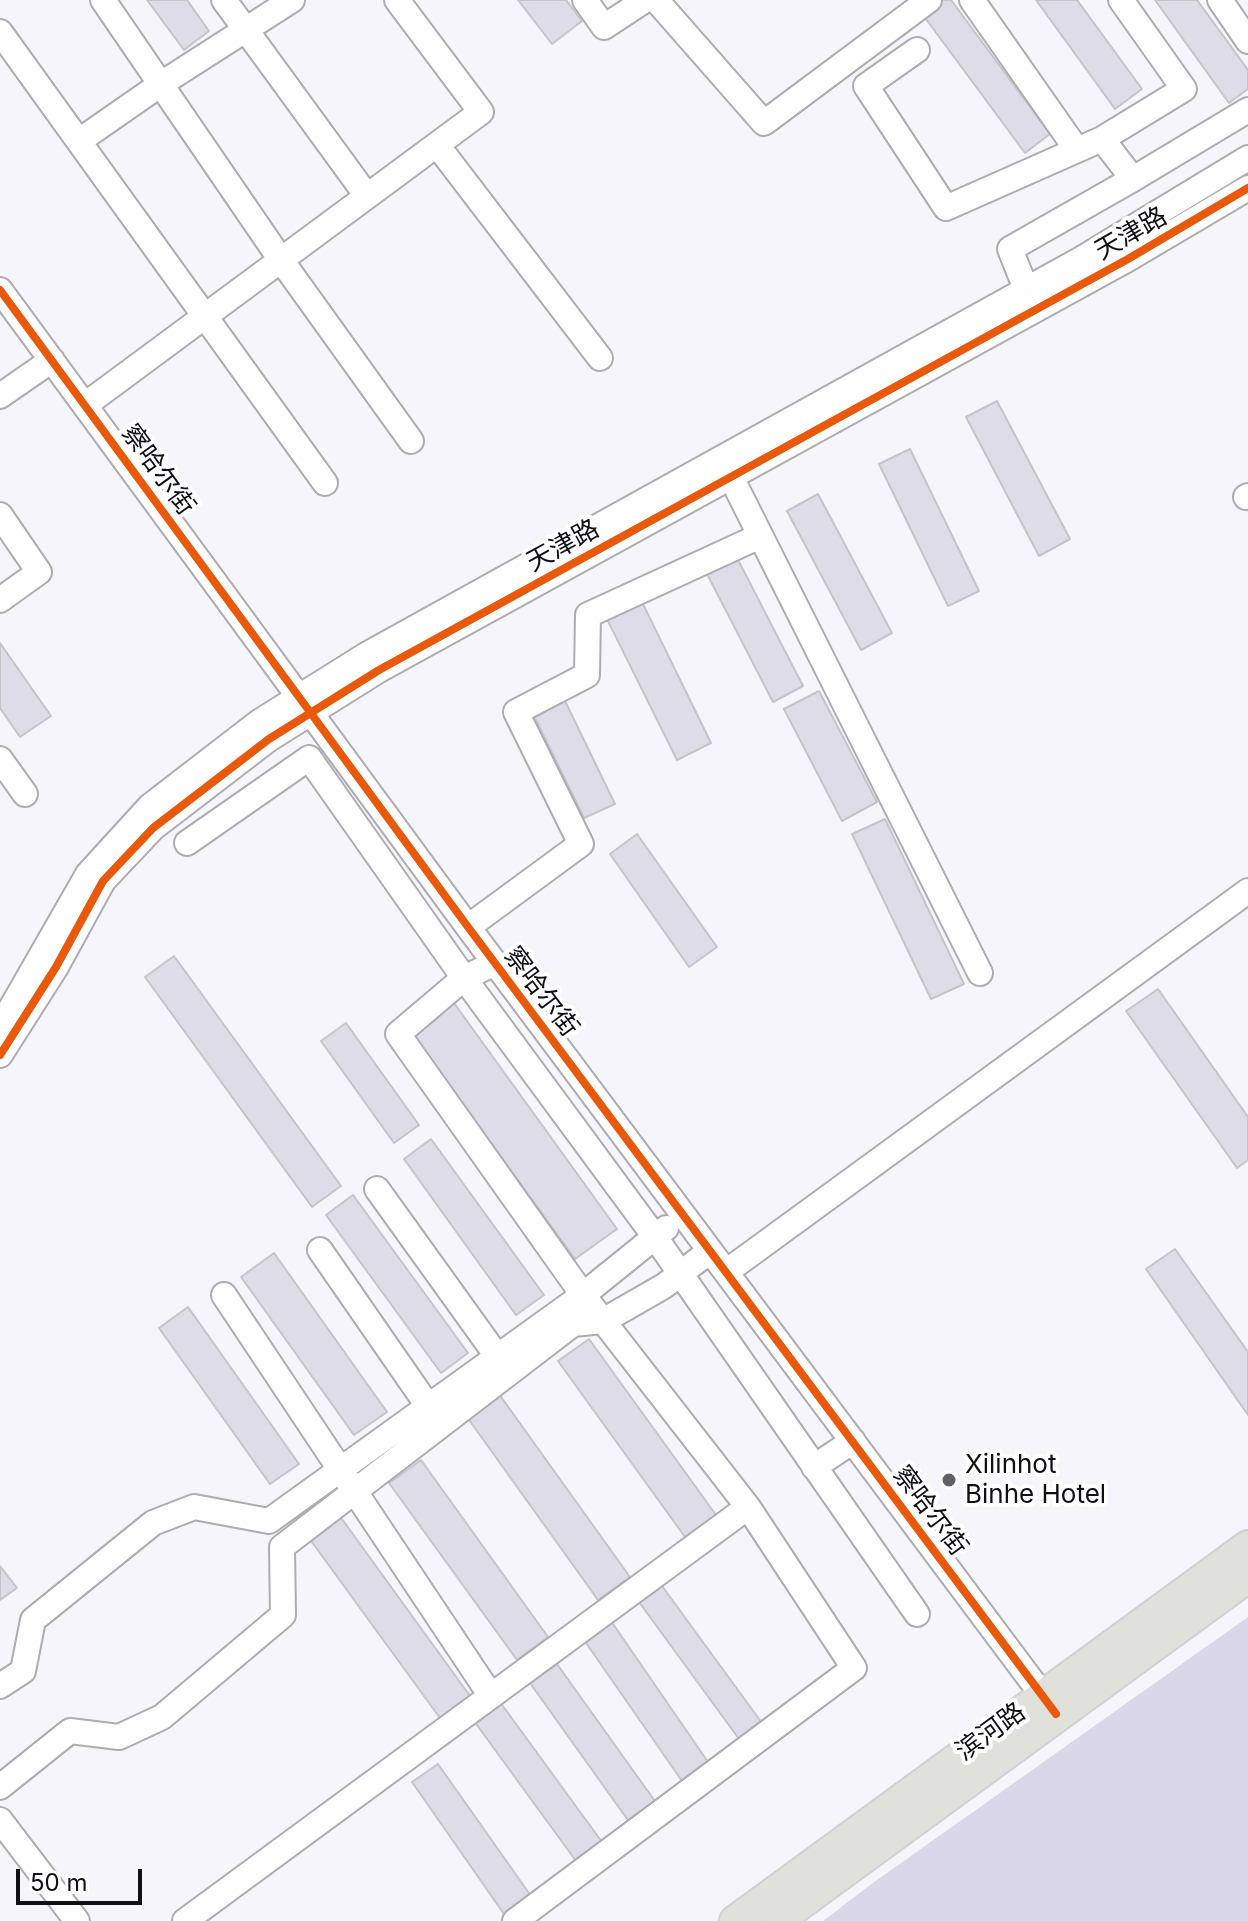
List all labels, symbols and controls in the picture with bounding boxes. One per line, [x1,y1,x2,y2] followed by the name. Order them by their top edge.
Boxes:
[1089,201,1173,267] street label: 天津路
[115,419,201,521] street label: 察哈尔街
[521,513,605,579] street label: 天津路
[497,941,585,1043] street label: 察哈尔街
[965,1449,1106,1510] place label: Xilinhot Binhe Hotel
[886,1460,974,1562] street label: 察哈尔街
[940,1471,958,1489] marker: Xilinhot Binhe Hotel
[950,1696,1032,1768] street label: 滨河路
[20,1853,146,1903] scale bar
[30,1868,88,1897] text: 50 m

